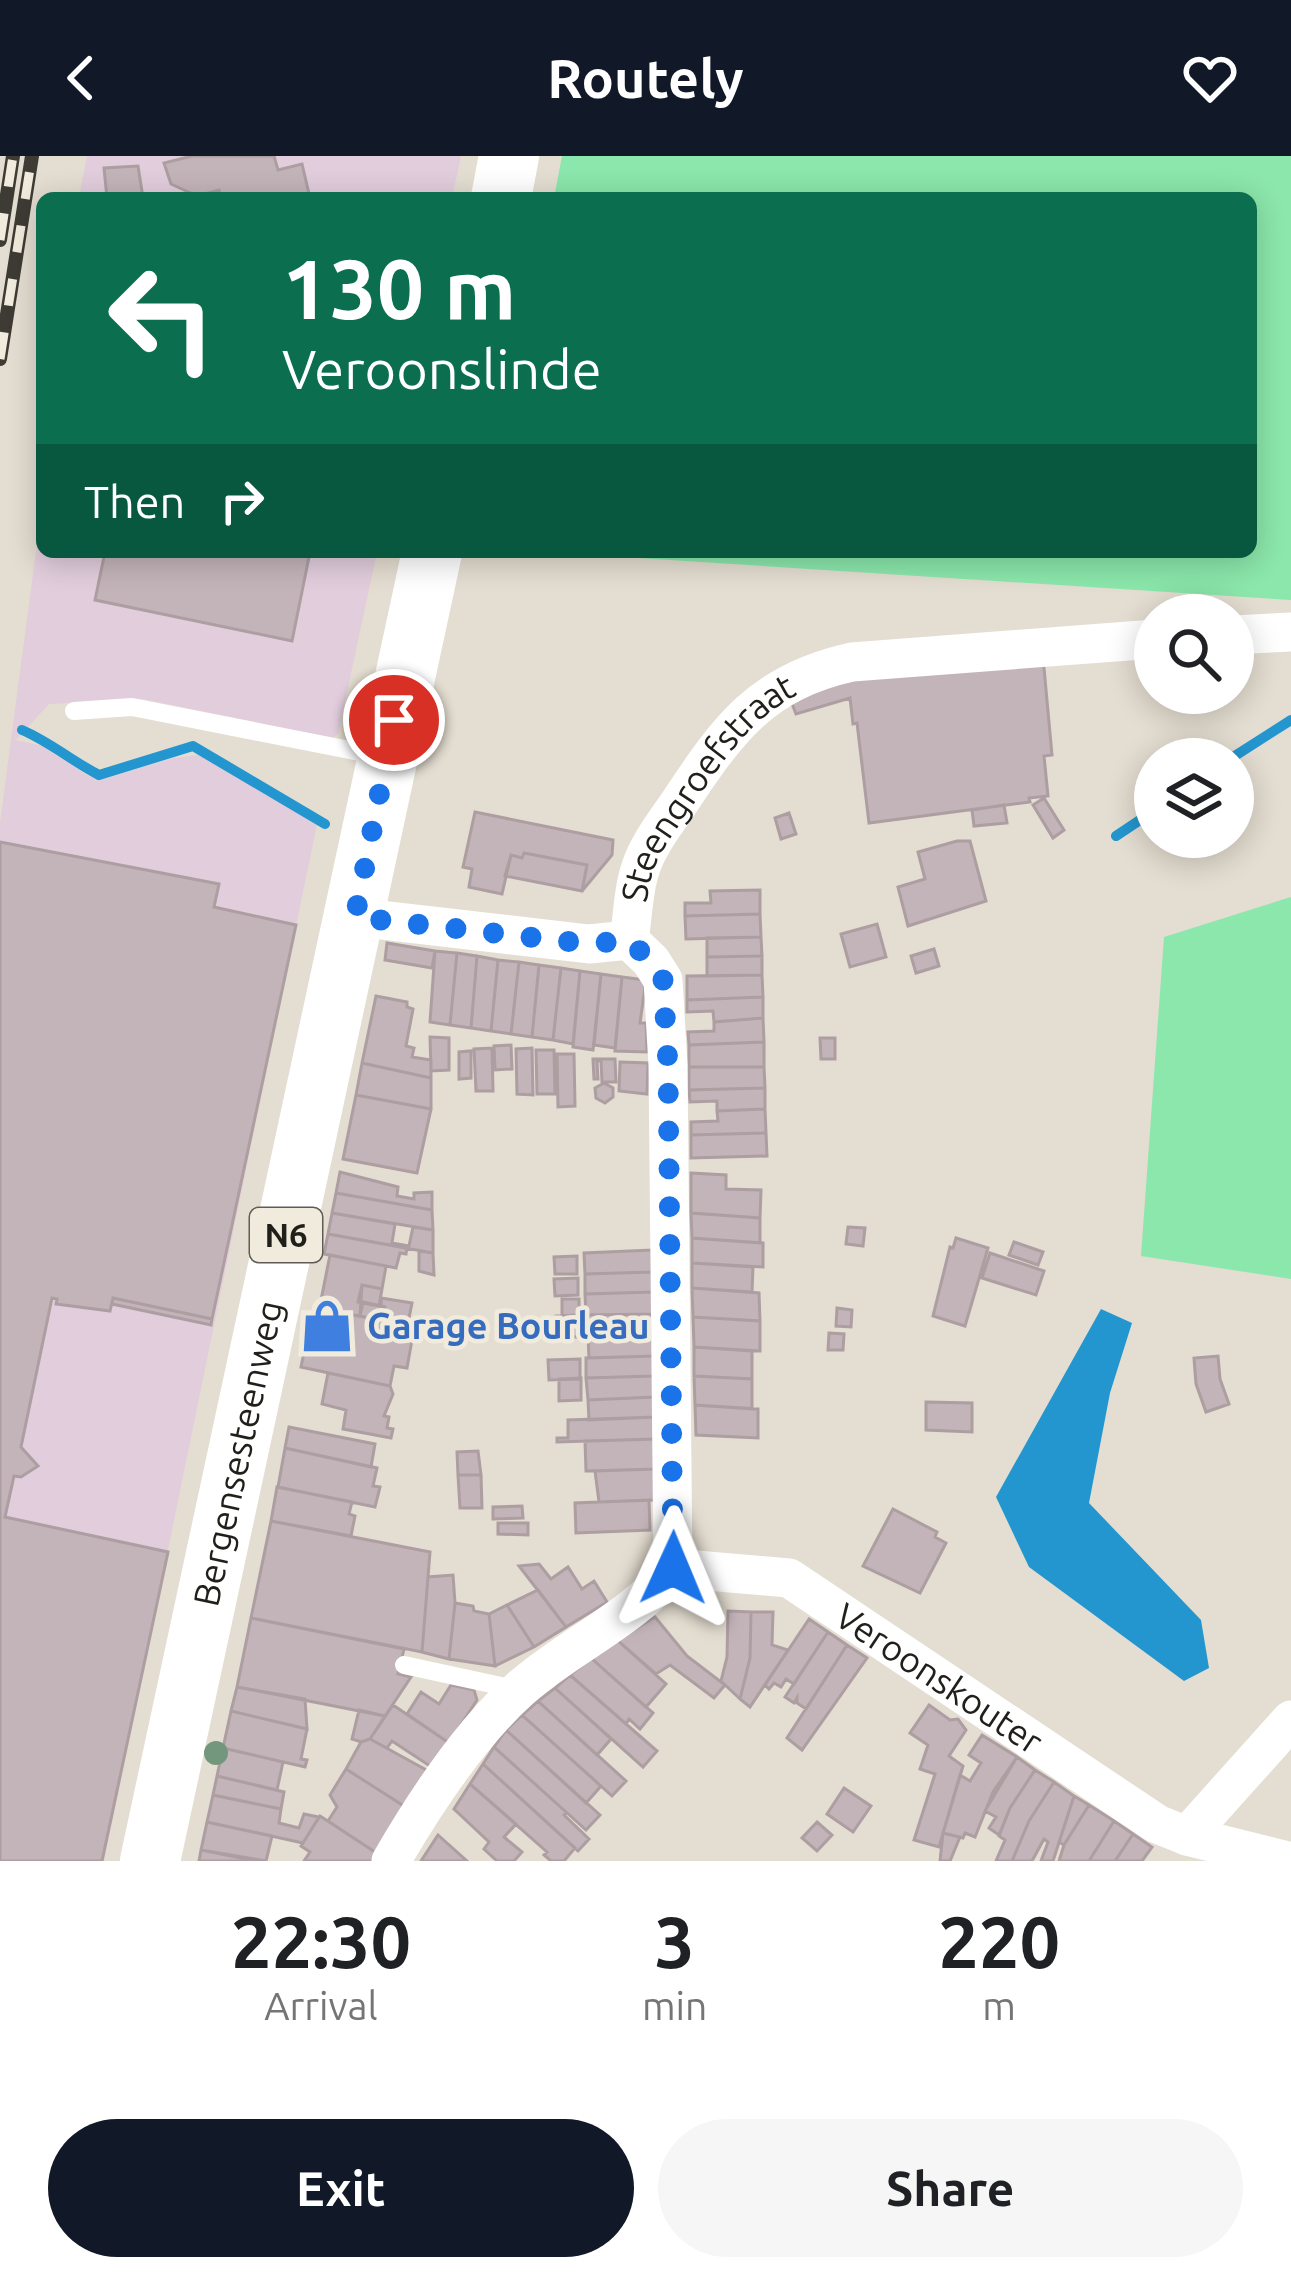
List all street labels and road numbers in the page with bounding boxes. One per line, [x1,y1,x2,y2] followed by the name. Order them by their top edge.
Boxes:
[613,665,801,905] street label: Steengroefstraat
[250,1208,322,1262] road number: N6
[184,1297,290,1610] street label: Bergensesteenweg
[828,1594,1051,1762] street label: Veroonskouter

